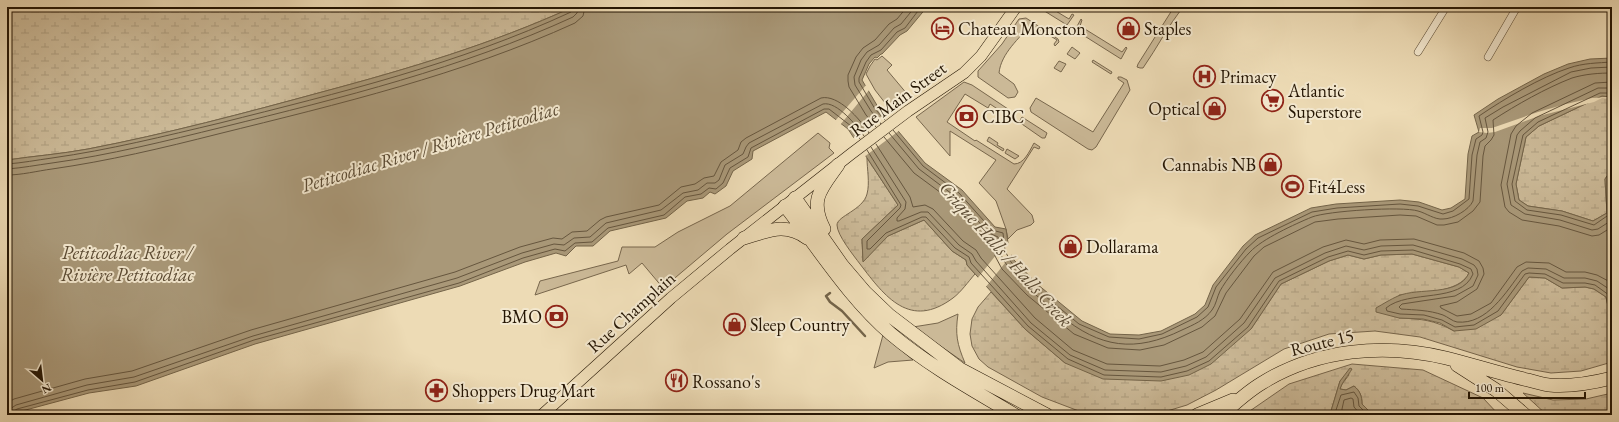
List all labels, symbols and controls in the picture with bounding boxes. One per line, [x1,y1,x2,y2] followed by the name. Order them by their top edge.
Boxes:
[929,15,955,41] hotel icon: Chateau Moncton
[1116,15,1142,41] shop icon: Staples
[958,17,1086,40] place label: Chateau Moncton
[1144,17,1192,40] place label: Staples
[846,56,951,142] street label: Rue Main Street
[1192,63,1218,89] hospital icon: Primacy
[1220,65,1277,88] place label: Primacy
[1287,79,1362,123] place label: Atlantic Superstore
[1259,87,1285,113] supermarket icon: Atlantic Superstore
[1202,95,1228,121] shop icon: Optical
[299,96,562,198] water label: Petitcodiac River / Rivière Petitcodiac
[1148,97,1200,120] place label: Optical
[954,103,980,129] bank icon: CIBC
[982,105,1024,128] place label: CIBC
[1258,151,1284,177] shop icon: Cannabis NB
[1162,153,1256,176] place label: Cannabis NB
[1279,173,1305,199] sports icon: Fit4Less
[1308,175,1365,198] place label: Fit4Less
[933,176,1078,333] water label: Crique Halls / Halls Creek
[1058,233,1084,259] shop icon: Dollarama
[1086,235,1159,258] place label: Dollarama
[60,240,195,287] water label: Petitcodiac River / Rivière Petitcodiac
[582,266,680,358] street label: Rue Champlain
[544,303,570,329] bank icon: BMO
[501,305,542,328] place label: BMO
[722,311,748,337] shop icon: Sleep Country
[750,313,850,336] place label: Sleep Country
[1288,323,1356,361] street label: Route 15
[22,360,62,400] north arrow
[664,368,690,394] restaurant icon: Rossano's
[692,370,761,393] place label: Rossano's
[1469,374,1585,400] scale bar
[423,377,449,403] pharmacy icon: Shoppers Drug Mart
[452,379,595,402] place label: Shoppers Drug Mart
[1475,380,1505,396] text: 100 m
[39,381,54,397] text: N

